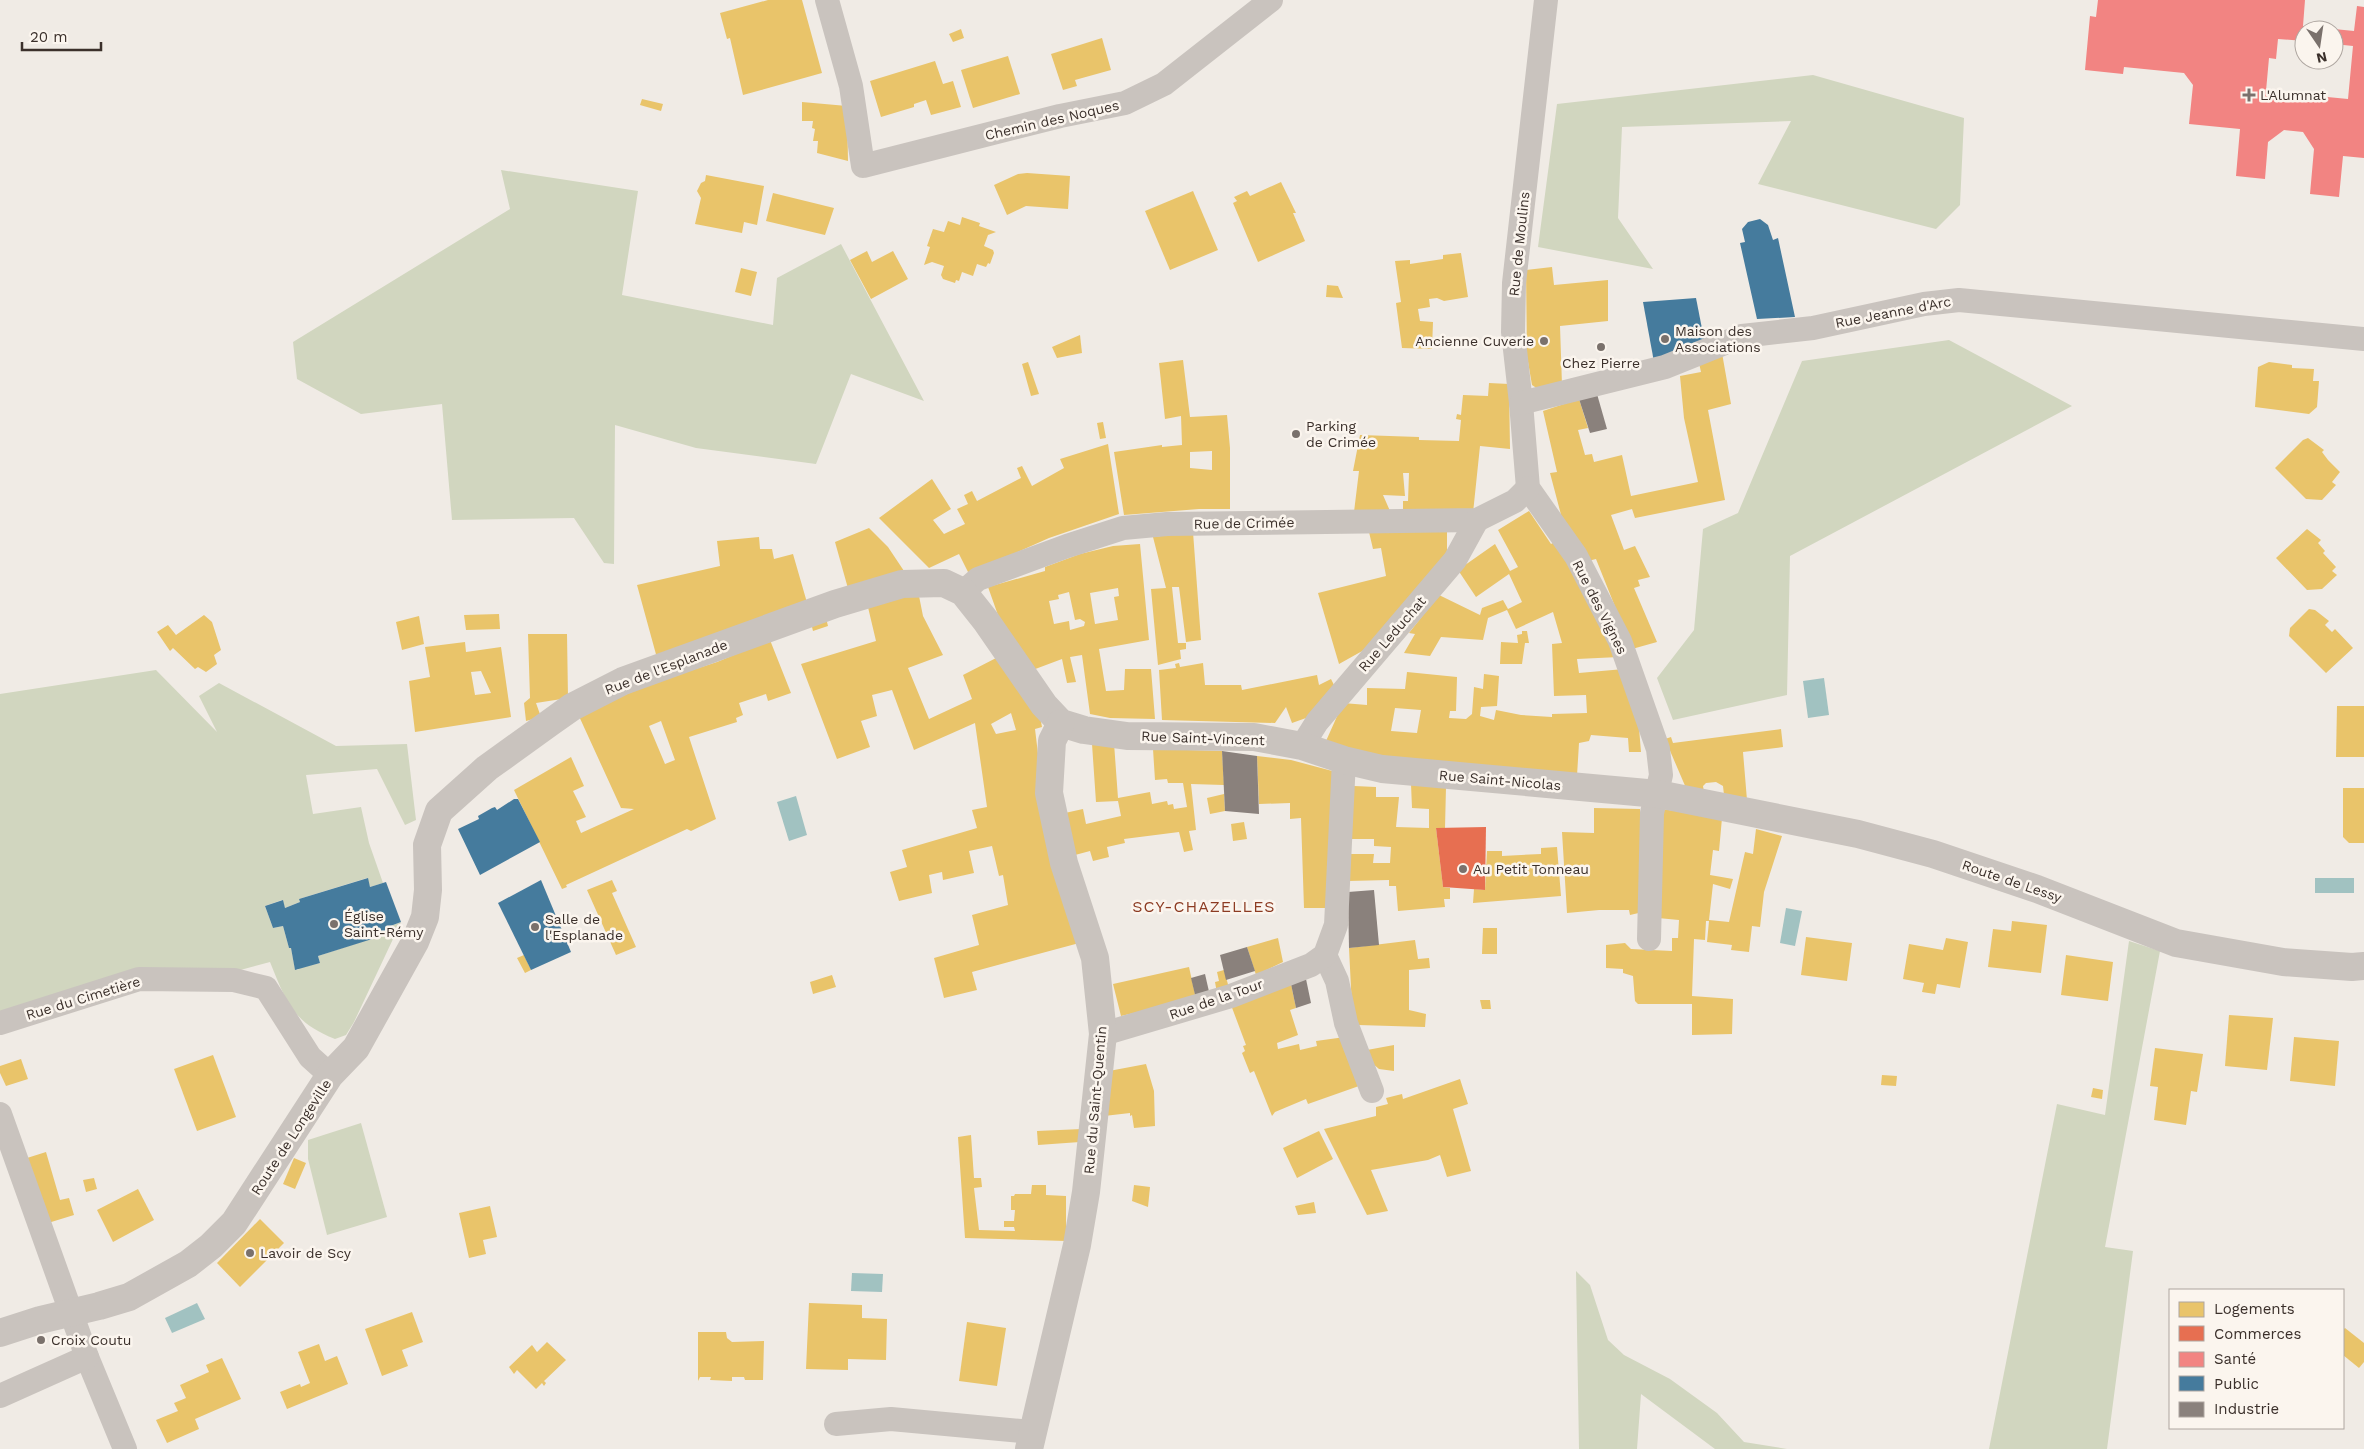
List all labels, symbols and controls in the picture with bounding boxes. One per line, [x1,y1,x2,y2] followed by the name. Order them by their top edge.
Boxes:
[22,20,101,52] scale bar
[2294,20,2344,70] north arrow
[30,28,68,46] text: 20 m
[2315,49,2329,67] text: N
[2260,87,2326,103] place label: L'Alumnat
[2242,88,2256,102] marker: L'Alumnat
[983,97,1121,143] street label: Chemin des Noques
[1506,191,1532,297] street label: Rue de Moulins
[1834,293,1952,331] street label: Rue Jeanne d'Arc
[1675,323,1761,355] place label: Maison des Associations
[1415,333,1534,349] place label: Ancienne Cuverie
[1659,333,1671,345] marker: Maison des Associations
[1538,335,1550,347] marker: Ancienne Cuverie
[1595,341,1607,353] marker: Chez Pierre
[1562,355,1640,371] place label: Chez Pierre
[1306,418,1376,450] place label: Parking de Crimée
[1290,428,1302,440] marker: Parking de Crimée
[1193,514,1295,532] street label: Rue de Crimée
[1569,557,1631,657] street label: Rue des Vignes
[1355,593,1429,675] street label: Rue Leduchat
[602,636,730,698] street label: Rue de l'Esplanade
[1141,728,1265,748] street label: Rue Saint-Vincent
[1438,767,1562,793] street label: Rue Saint-Nicolas
[1960,856,2065,906] street label: Route de Lessy
[1473,861,1589,877] place label: Au Petit Tonneau
[1457,863,1469,875] marker: Au Petit Tonneau
[1132,897,1276,916] district label: SCY-CHAZELLES
[344,908,424,940] place label: Église Saint-Rémy
[545,911,623,943] place label: Salle de l'Esplanade
[328,918,340,930] marker: Église Saint-Rémy
[529,921,541,933] marker: Salle de l'Esplanade
[24,973,142,1023] street label: Rue du Cimetière
[1167,975,1265,1023] street label: Rue de la Tour
[1081,1025,1109,1175] street label: Rue du Saint-Quentin
[248,1076,334,1198] street label: Route de Longeville
[260,1245,352,1261] place label: Lavoir de Scy
[244,1247,256,1259] marker: Lavoir de Scy
[2169,1289,2344,1429] legend
[2214,1300,2295,1318] text: Logements
[2214,1325,2301,1343] text: Commerces
[51,1332,131,1348] place label: Croix Coutu
[35,1334,47,1346] marker: Croix Coutu
[2214,1350,2256,1368] text: Santé
[2214,1375,2259,1393] text: Public
[2214,1400,2279,1418] text: Industrie

